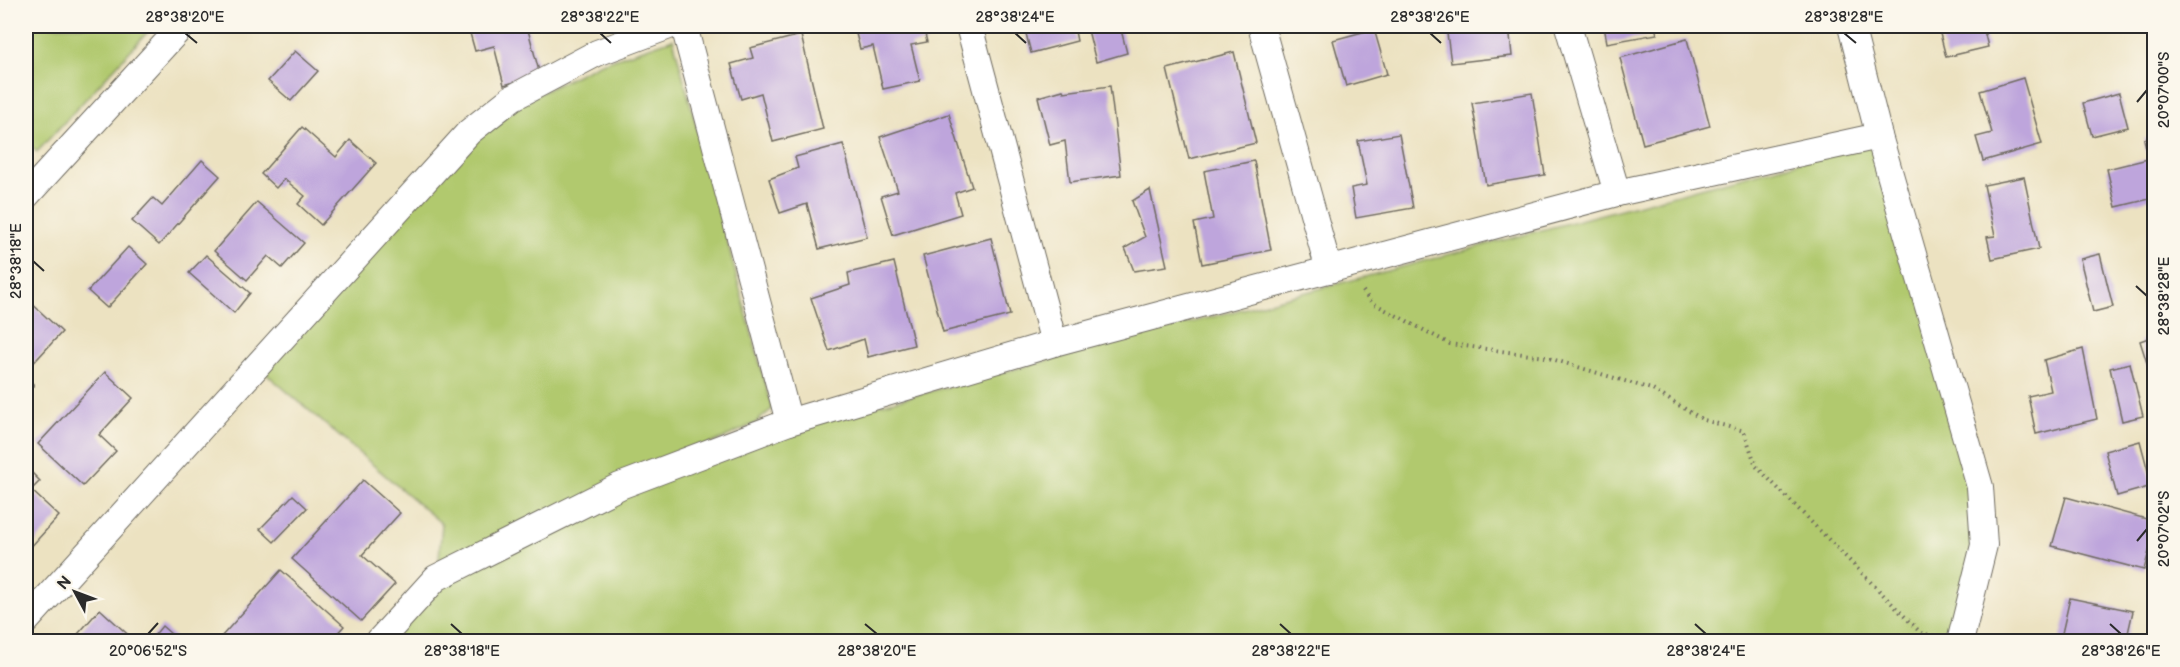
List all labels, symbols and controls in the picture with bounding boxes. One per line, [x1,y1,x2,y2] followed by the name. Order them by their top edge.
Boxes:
[146,8,225,27] text: 28°38'20"E
[560,8,640,27] text: 28°38'22"E
[975,8,1055,27] text: 28°38'24"E
[1390,8,1470,27] text: 28°38'26"E
[1805,8,1884,27] text: 28°38'28"E
[2155,52,2174,128] text: 20°07'00"S
[7,223,26,299] text: 28°38'18"E
[2155,256,2174,335] text: 28°38'28"E
[2155,491,2174,567] text: 20°07'02"S
[45,562,105,622] north arrow
[54,572,76,594] text: N
[109,642,187,661] text: 20°06'52"S
[424,642,500,661] text: 28°38'18"E
[838,642,917,661] text: 28°38'20"E
[1251,642,1331,661] text: 28°38'22"E
[1666,642,1746,661] text: 28°38'24"E
[2081,642,2161,661] text: 28°38'26"E

